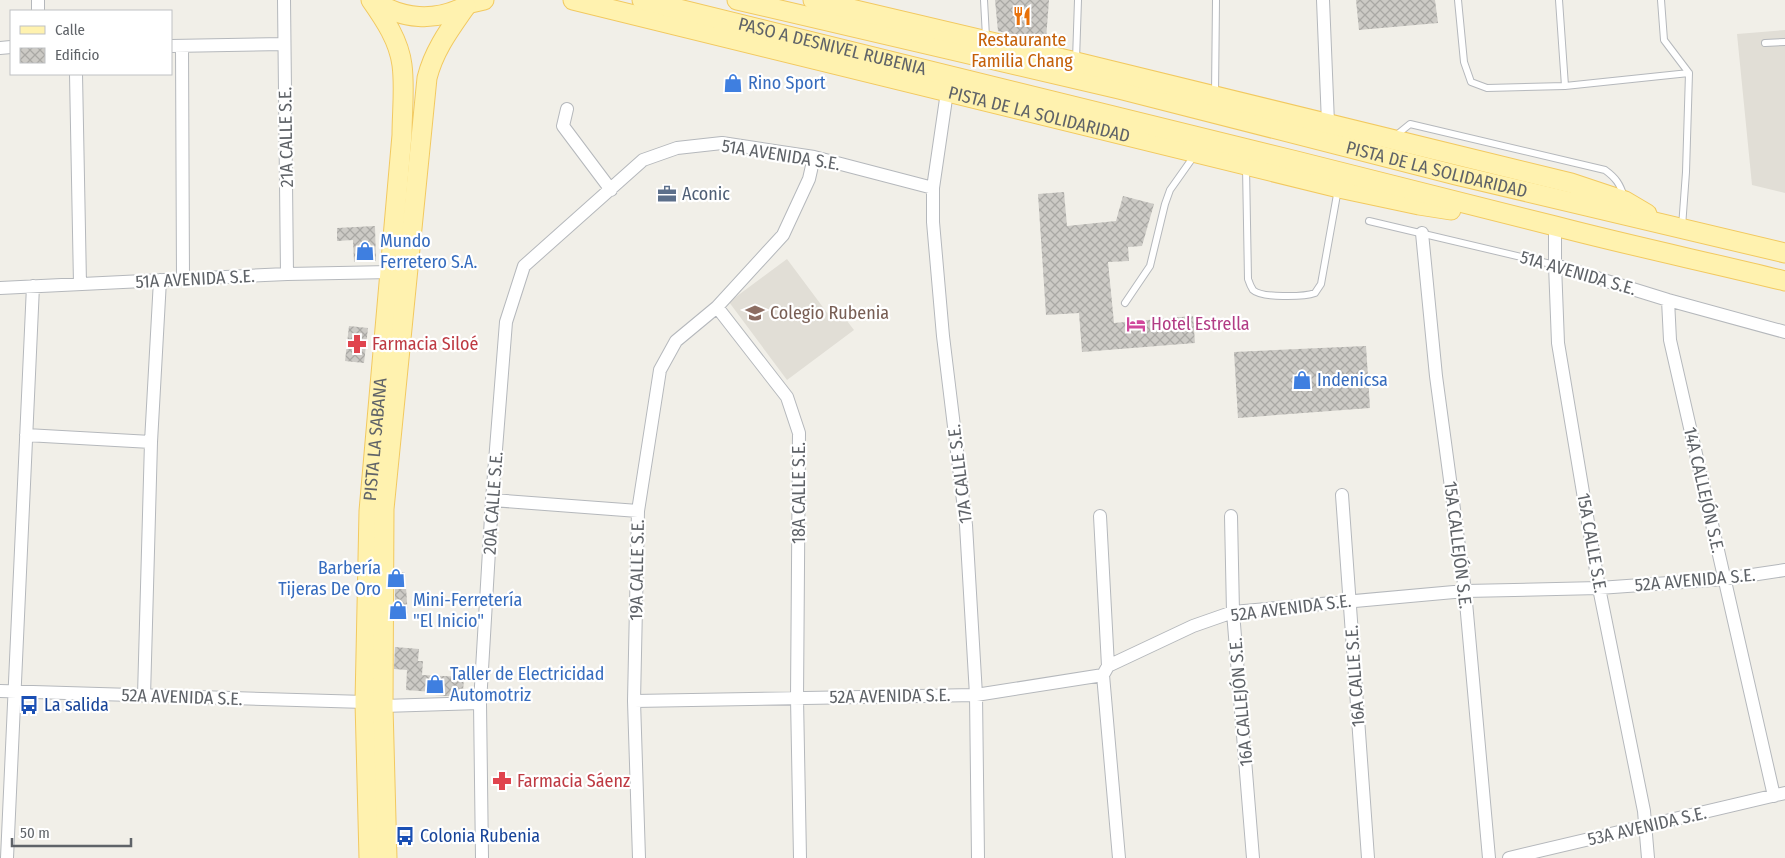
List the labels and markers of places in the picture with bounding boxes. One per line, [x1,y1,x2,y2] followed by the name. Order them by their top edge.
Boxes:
[1011,5,1033,27] restaurant icon: Restaurante Familia Chang
[971,29,1073,72] place label: Restaurante Familia Chang
[722,72,744,94] shop icon: Rino Sport
[748,72,826,94] place label: Rino Sport
[656,183,678,205] office icon: Aconic
[682,183,730,205] place label: Aconic
[380,230,477,273] place label: Mundo Ferretero S.A.
[354,240,376,262] shop icon: Mundo Ferretero S.A.
[744,302,766,324] school or university icon: Colegio Rubenia
[770,302,889,324] place label: Colegio Rubenia
[1125,313,1147,335] hotel icon: Hotel Estrella
[1151,313,1250,335] place label: Hotel Estrella
[346,333,368,355] pharmacy icon: Farmacia Siloé
[372,333,478,355] place label: Farmacia Siloé
[1291,369,1313,391] shop icon: Indenicsa
[1317,369,1388,391] place label: Indenicsa
[278,557,381,600] place label: Barbería Tijeras De Oro
[385,567,407,589] shop icon: Barbería Tijeras De Oro
[413,589,522,632] place label: Mini-Ferretería "El Inicio"
[387,599,409,621] shop icon: Mini-Ferretería "El Inicio"
[450,663,604,706] place label: Taller de Electricidad Automotriz
[424,673,446,695] shop icon: Taller de Electricidad Automotriz
[18,694,40,716] bus stop icon: La salida
[44,694,109,716] place label: La salida
[491,770,513,792] pharmacy icon: Farmacia Sáenz
[517,770,630,792] place label: Farmacia Sáenz
[394,825,416,847] bus stop icon: Colonia Rubenia
[420,825,540,847] place label: Colonia Rubenia

